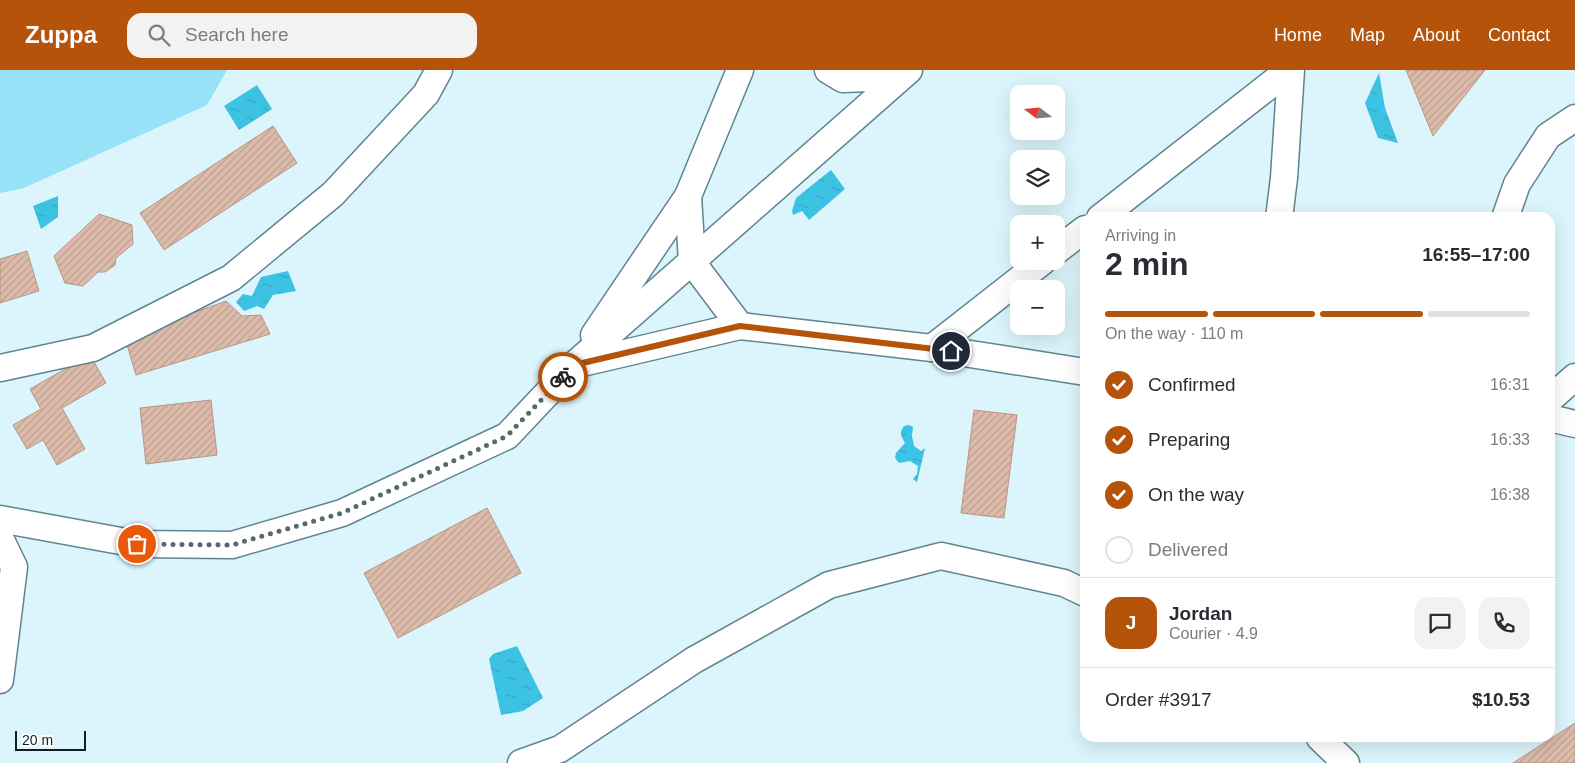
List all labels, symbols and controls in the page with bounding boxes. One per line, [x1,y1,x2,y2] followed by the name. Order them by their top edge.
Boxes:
[127,13,477,58] search box
[25,21,97,48] text: Zuppa
[145,21,173,49] icon: search
[185,24,289,45] text: Search here
[1274,25,1322,45] text: Home
[1350,25,1385,45] text: Map
[1413,25,1460,45] text: About
[1488,25,1550,45] text: Contact
[1010,85,1065,140] north arrow
[1010,85,1065,335] map controls
[1010,150,1065,205] button: layers
[1010,215,1065,270] button: +
[1105,227,1176,244] text: Arriving in
[1422,244,1530,265] text: 16:55–17:00
[1105,246,1189,282] text: 2 min
[1010,280,1065,335] button: −
[1105,325,1243,342] text: On the way · 110 m
[930,330,972,372] pin
[937,337,965,365] icon: home
[538,352,588,402] courier
[549,363,577,391] icon: bike
[1105,371,1133,399] icon: check
[1148,374,1236,395] text: Confirmed
[1490,376,1530,393] text: 16:31
[1105,426,1133,454] icon: check
[1148,429,1230,450] text: Preparing
[1490,431,1530,448] text: 16:33
[1105,481,1133,509] icon: check
[1148,484,1244,505] text: On the way
[1490,486,1530,503] text: 16:38
[116,523,158,565] pin
[123,530,151,558] icon: bag
[1148,539,1228,560] text: Delivered
[1414,597,1466,649] button: chat
[1478,597,1530,649] button: phone
[1169,603,1232,624] text: Jordan
[1126,612,1136,633] text: J
[1169,625,1258,642] text: Courier · 4.9
[1105,689,1212,710] text: Order #3917
[1472,689,1530,710] text: $10.53
[15,728,86,751] scale bar
[22,732,53,748] text: 20 m

